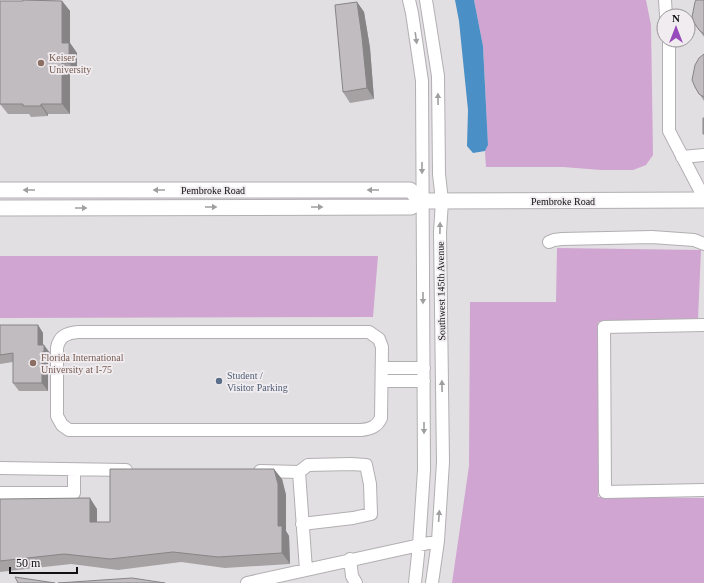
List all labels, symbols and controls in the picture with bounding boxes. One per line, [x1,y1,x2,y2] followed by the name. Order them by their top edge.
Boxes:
[656,8,696,48] north arrow
[672,12,680,24] text: N
[412,32,419,44] one-way arrow
[49,52,91,75] place label: Keiser University
[36,58,46,68] marker: Keiser University
[435,92,441,105] one-way arrow
[419,162,425,175] one-way arrow
[181,185,245,196] street label: Pembroke Road
[22,187,35,193] one-way arrow
[152,187,165,193] one-way arrow
[366,187,379,193] one-way arrow
[531,196,595,207] street label: Pembroke Road
[205,204,218,210] one-way arrow
[311,204,324,210] one-way arrow
[75,205,88,211] one-way arrow
[437,222,444,235] one-way arrow
[435,241,447,341] street label: Southwest 145th Avenue
[420,292,426,305] one-way arrow
[41,352,124,375] place label: Florida International University at I-75
[28,358,38,368] marker: Florida International University at I-75
[227,370,288,393] place label: Student / Visitor Parking
[214,376,224,386] marker: Student / Visitor Parking
[439,379,445,392] one-way arrow
[421,422,427,435] one-way arrow
[436,510,443,522] one-way arrow
[10,549,77,575] scale bar
[16,556,41,570] text: 50 m

